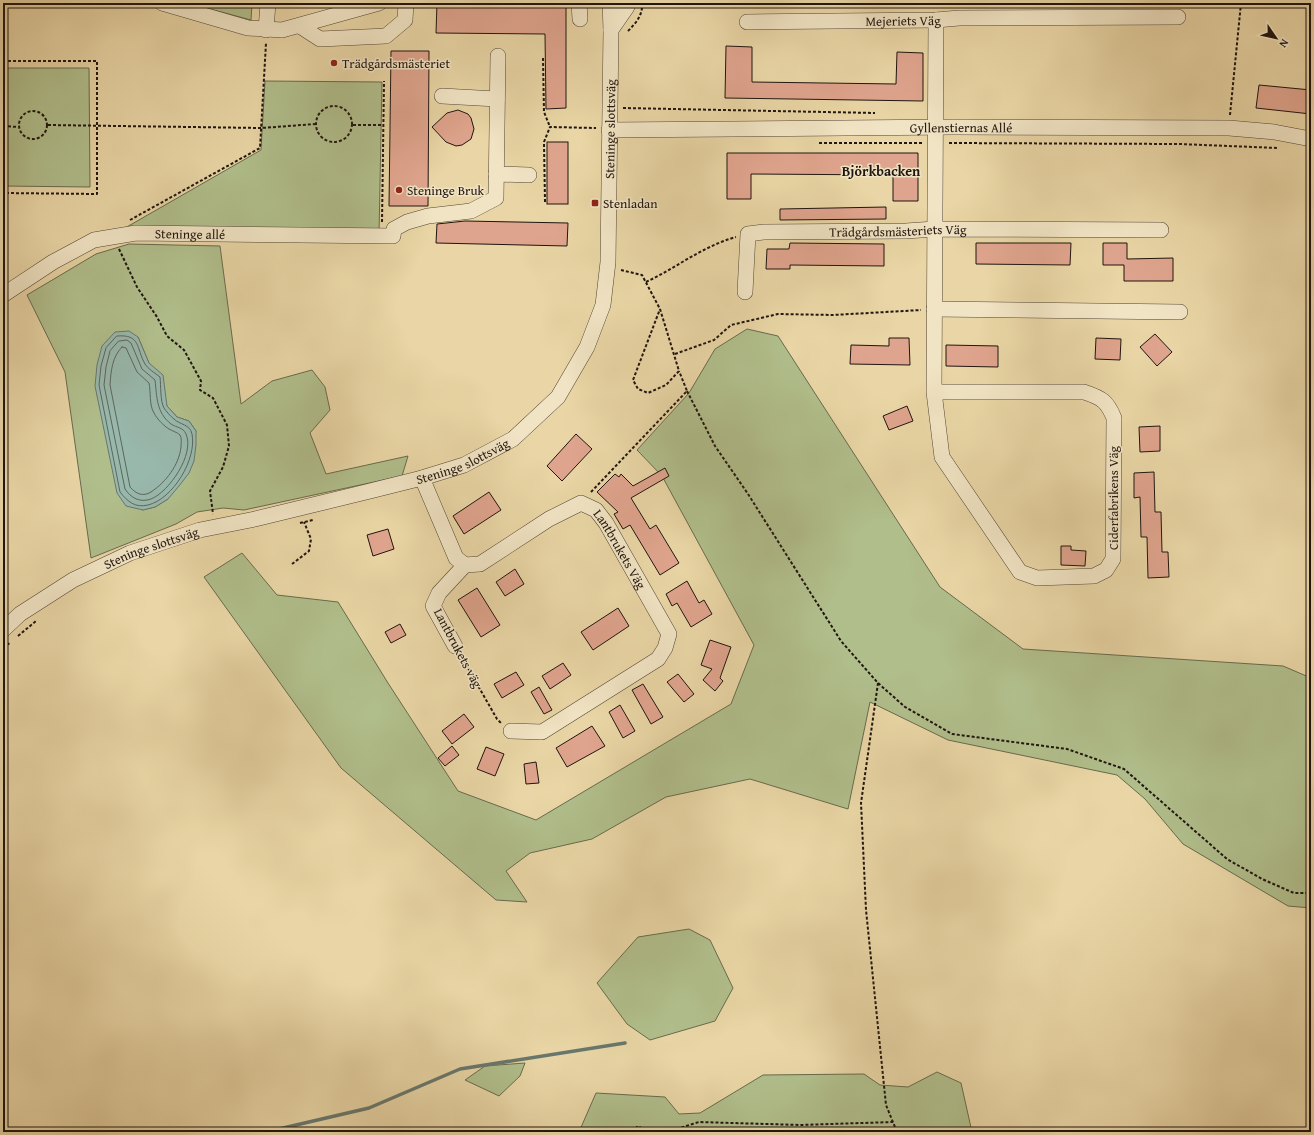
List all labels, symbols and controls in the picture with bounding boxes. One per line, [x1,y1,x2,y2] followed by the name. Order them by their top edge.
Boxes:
[865,10,942,30] street label: Mejeriets Väg
[1256,18,1296,58] north arrow
[1275,36,1293,52] text: N
[342,54,450,73] place label: Trädgårdsmästeriet
[329,58,339,68] marker: Trädgårdsmästeriet
[600,79,620,179] street label: Steninge slottsväg
[910,117,1012,137] street label: Gyllenstiernas Allé
[842,161,921,181] district label: Björkbacken
[407,181,484,200] place label: Steninge Bruk
[394,185,404,195] marker: Steninge Bruk
[603,194,658,213] place label: Stenladan
[590,198,600,208] marker: Stenladan
[829,219,967,241] street label: Trädgårdsmästeriets Väg
[155,224,225,244] street label: Steninge allé
[414,433,513,489] street label: Steninge slottsväg
[1104,445,1123,550] street label: Ciderfabrikens Väg
[589,505,651,593] street label: Lantbrukets Väg
[100,521,201,574] street label: Steninge slottsväg
[429,605,487,692] street label: Lantbrukets väg

